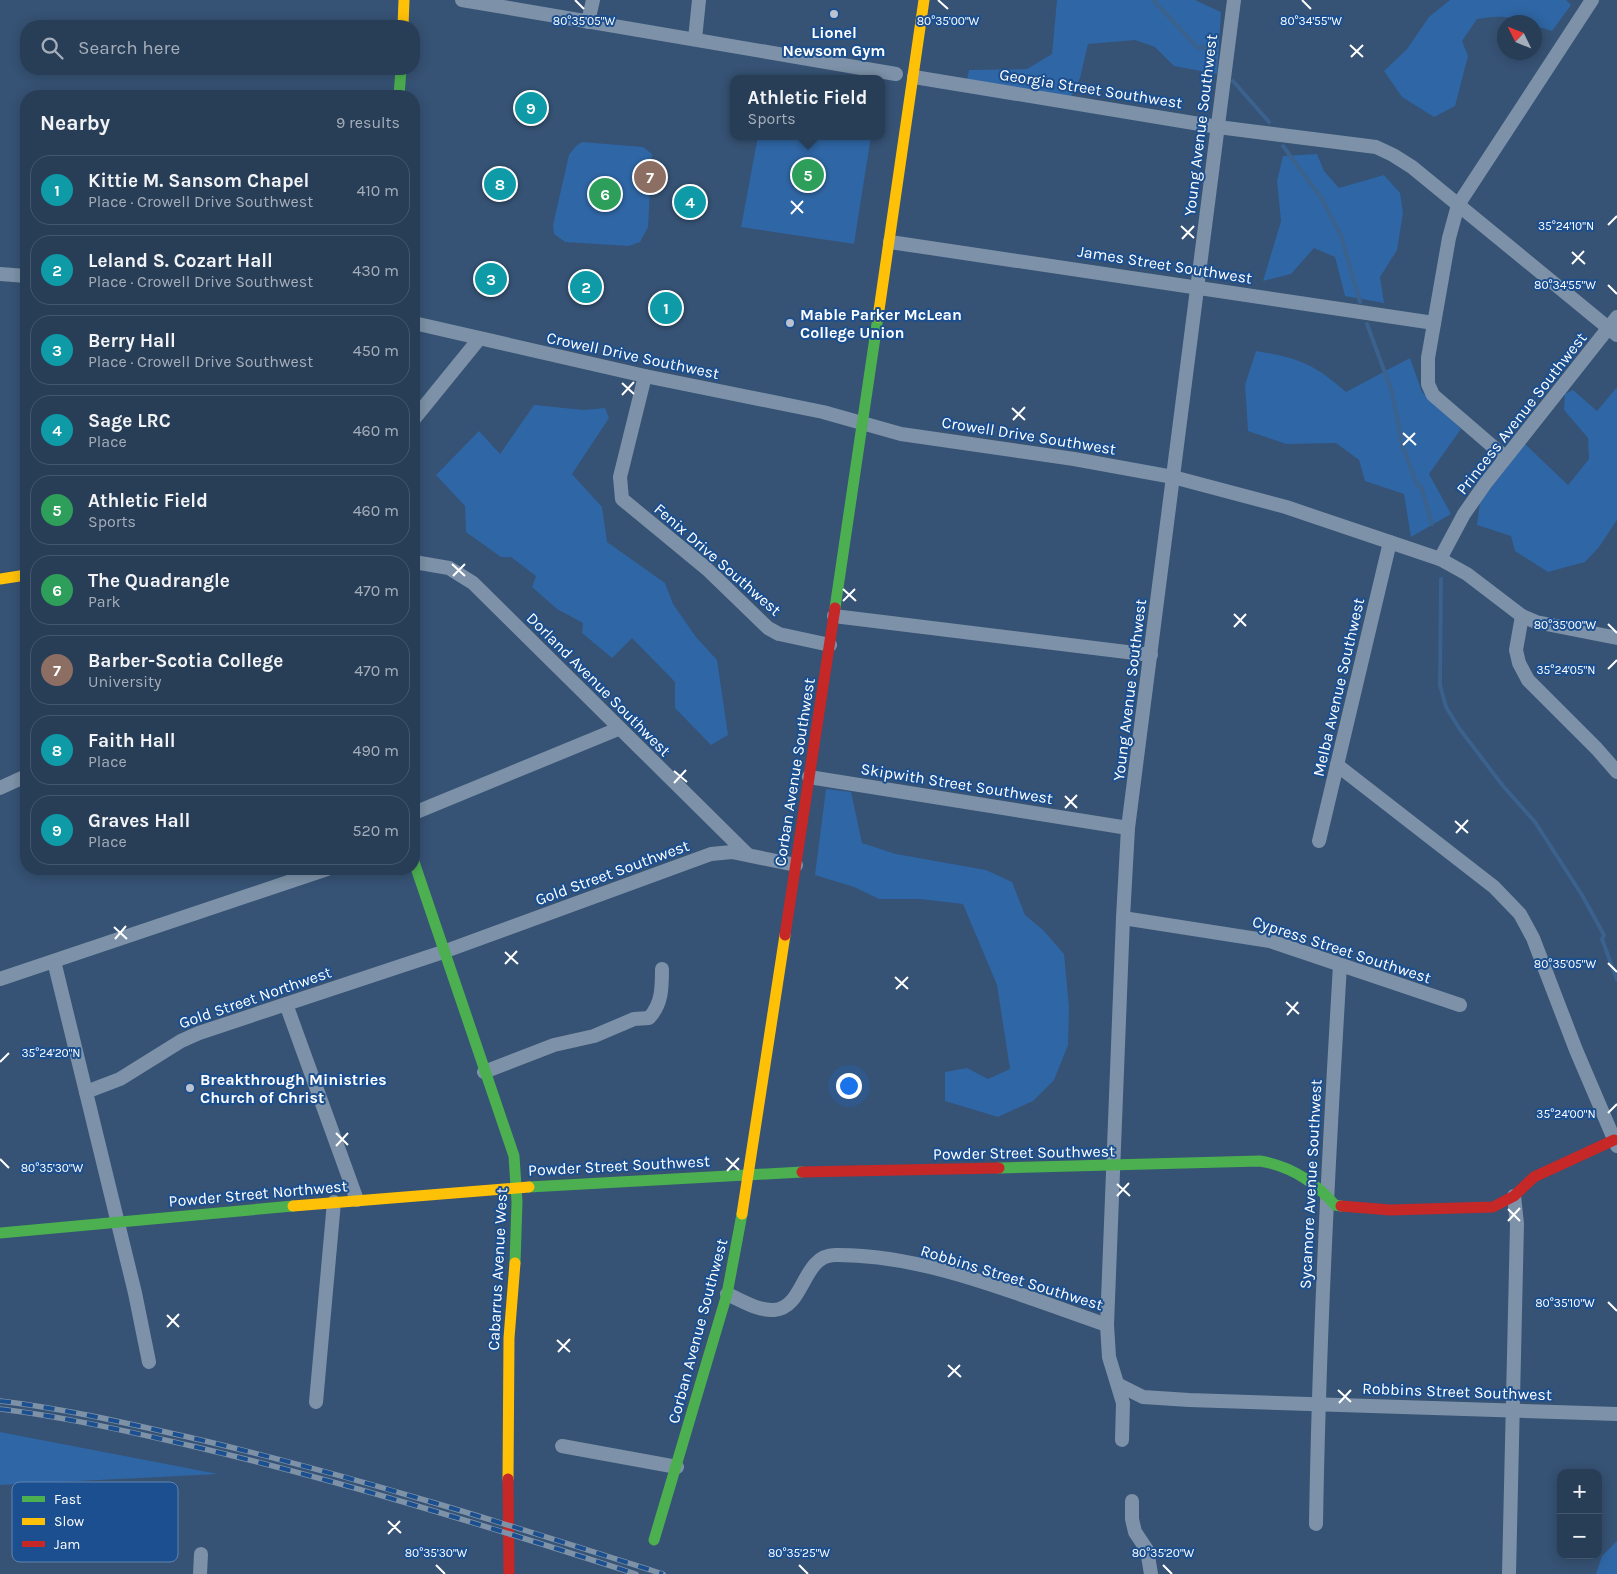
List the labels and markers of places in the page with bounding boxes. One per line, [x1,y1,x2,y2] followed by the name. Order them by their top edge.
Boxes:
[828,8,840,20] marker: Lionel Newsom Gym
[783,23,885,60] place label: Lionel Newsom Gym
[515,89,547,127] pin: 9
[792,156,824,194] pin: 5
[634,158,666,196] pin: 7
[484,165,516,203] pin: 8
[589,175,621,213] pin: 6
[674,183,706,221] pin: 4
[475,260,507,298] pin: 3
[570,268,602,306] pin: 2
[650,289,682,327] pin: 1
[800,305,962,342] place label: Mable Parker McLean College Union
[784,317,796,329] marker: Mable Parker McLean College Union
[200,1070,387,1107] place label: Breakthrough Ministries Church of Christ
[184,1082,196,1094] marker: Breakthrough Ministries Church of Christ

